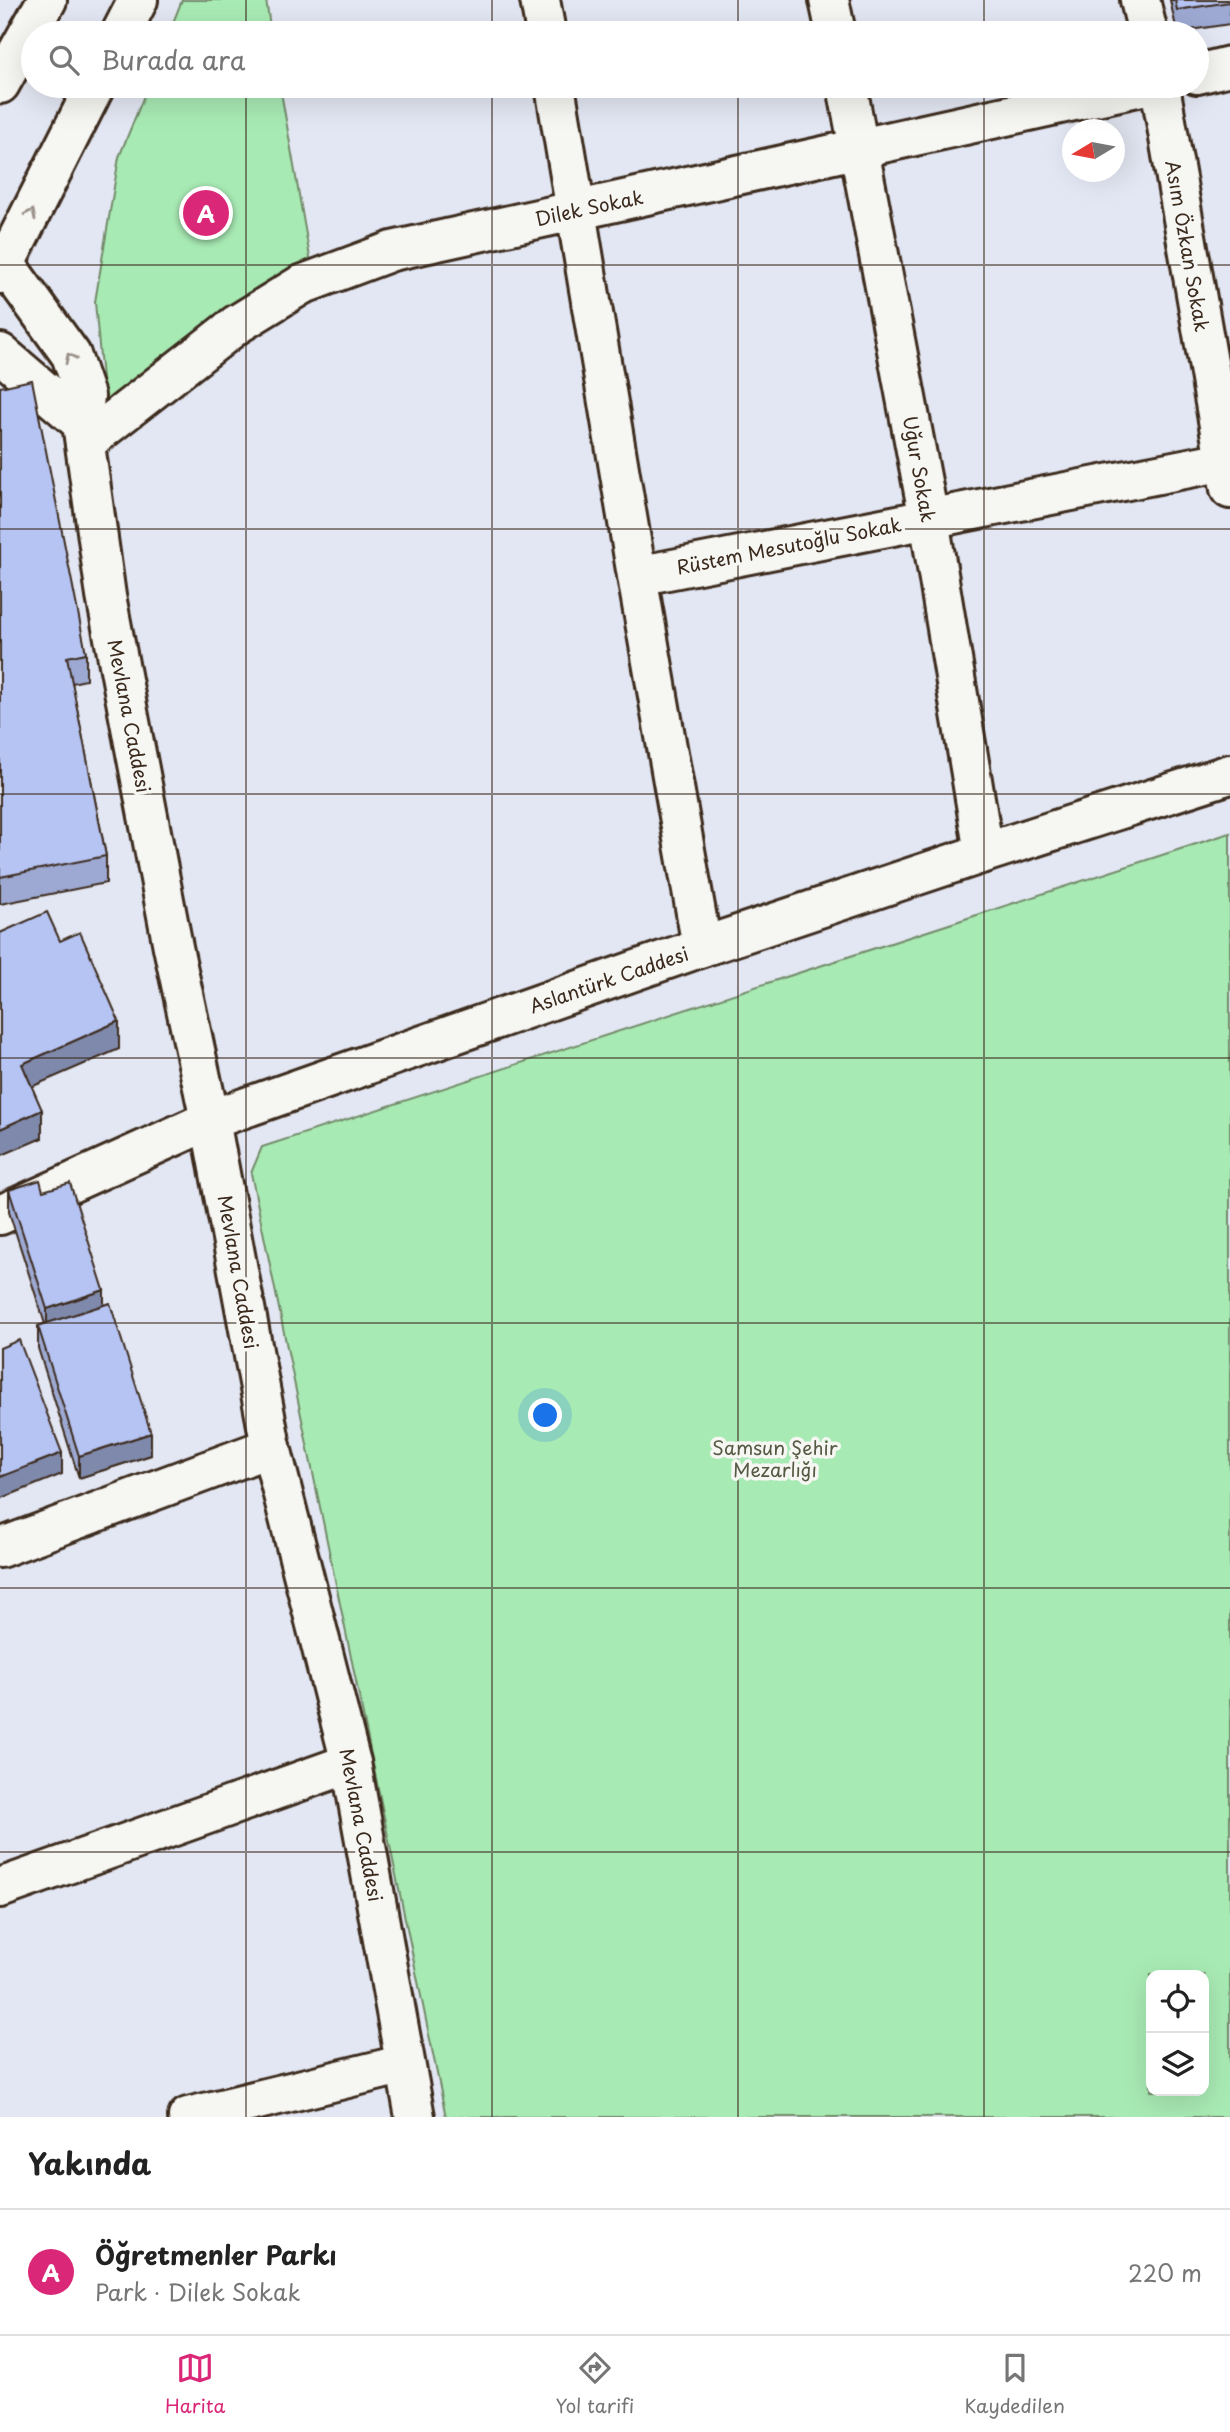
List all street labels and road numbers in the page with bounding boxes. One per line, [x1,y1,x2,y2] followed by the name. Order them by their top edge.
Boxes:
[1159,158,1217,334] street label: Asım Özkan Sokak
[532,182,646,232] street label: Dilek Sokak
[897,413,943,524] street label: Uğur Sokak
[674,509,904,581] street label: Rüstem Mesutoğlu Sokak
[101,637,159,795] street label: Mevlana Caddesi
[525,939,692,1019] street label: Aslantürk Caddesi
[212,1193,266,1351] street label: Mevlana Caddesi
[333,1746,391,1904] street label: Mevlana Caddesi

